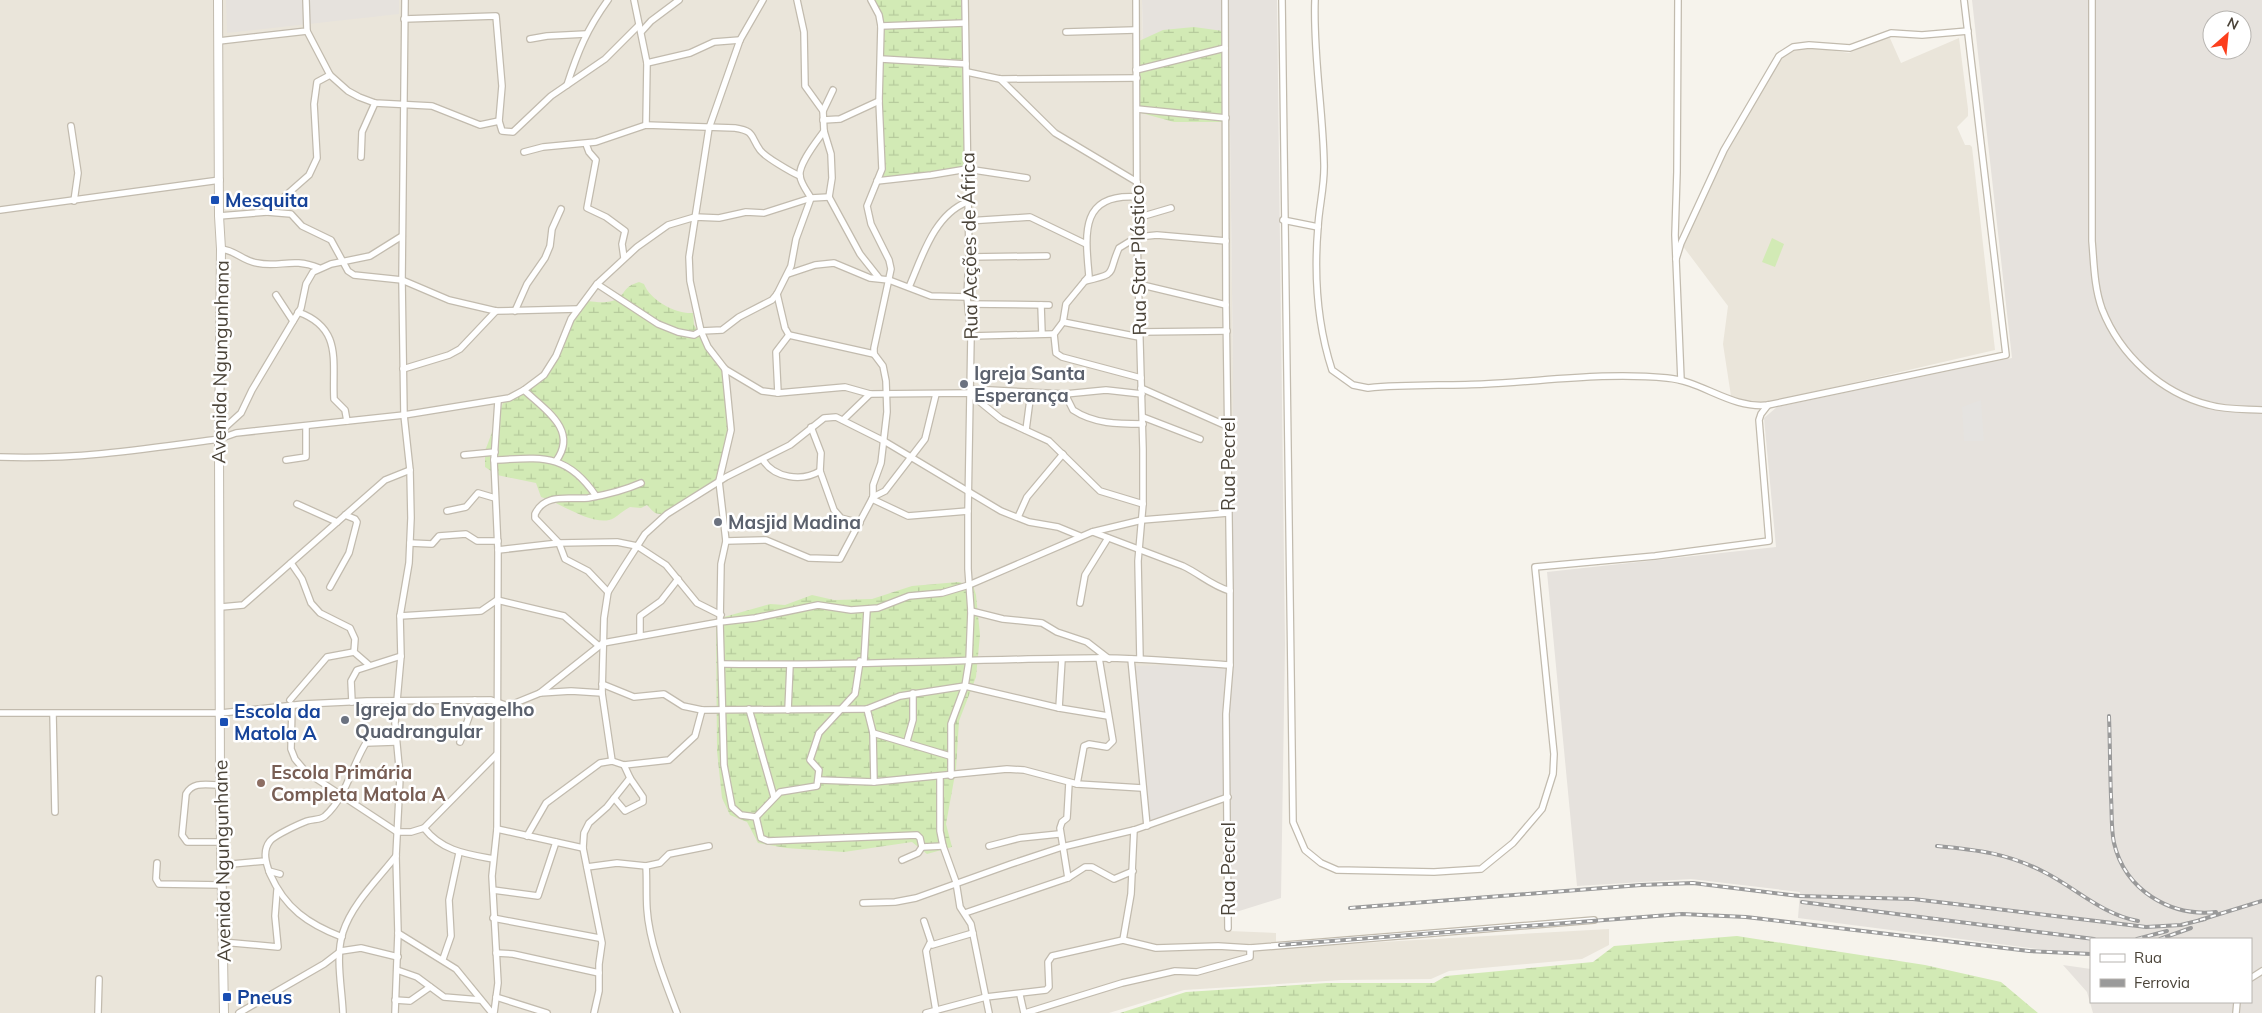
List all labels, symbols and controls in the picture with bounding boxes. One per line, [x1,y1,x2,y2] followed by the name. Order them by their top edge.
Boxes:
[2202,10,2252,60] north arrow
[2224,13,2242,34] text: N
[955,152,983,340] street label: Rua Acções de África
[1125,184,1151,336] street label: Rua Star Plástico
[225,188,309,212] place label: Mesquita
[209,194,221,206] marker: Mesquita
[206,260,234,464] street label: Avenida Ngungunhana
[974,361,1085,407] place label: Igreja Santa Esperança
[958,378,970,390] marker: Igreja Santa Esperança
[1216,417,1240,511] street label: Rua Pecrel
[728,510,861,534] place label: Masjid Madina
[712,516,724,528] marker: Masjid Madina
[355,697,535,743] place label: Igreja do Envagelho Quadrangular
[234,699,321,745] place label: Escola da Matola A
[339,714,351,726] marker: Igreja do Envagelho Quadrangular
[218,716,230,728] marker: Escola da Matola A
[208,760,236,962] street label: Avenida Ngungunhane
[271,760,447,806] place label: Escola Primária Completa Matola A
[255,777,267,789] marker: Escola Primária Completa Matola A
[1216,822,1240,916] street label: Rua Pecrel
[2090,938,2252,1003] legend
[2134,948,2162,967] text: Rua
[2134,973,2190,992] text: Ferrovia
[237,985,292,1009] place label: Pneus
[221,991,233,1003] marker: Pneus

